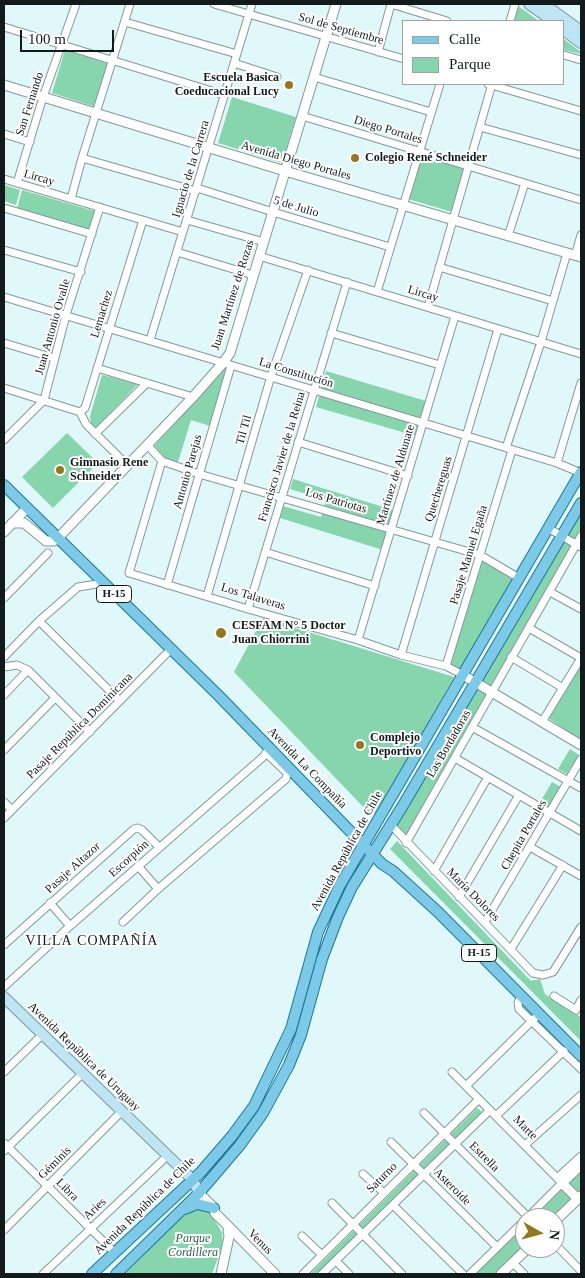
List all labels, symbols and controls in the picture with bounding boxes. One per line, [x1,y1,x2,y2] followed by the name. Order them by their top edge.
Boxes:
[297,10,385,48] street label: Sol de Septiembre
[22,20,116,52] scale bar
[402,20,565,85] legend
[28,31,66,47] text: 100 m
[449,31,481,47] text: Calle
[449,56,491,72] text: Parque
[13,70,47,138] street label: San Fernando
[175,71,279,99] place label: Escuela Basica Coeducacional Lucy
[283,79,295,91] marker: Escuela Basica Coeducacional Lucy
[352,113,424,147] street label: Diego Portales
[169,119,213,219] street label: Ignacio de la Carrera
[239,138,353,184] street label: Avenida Diego Portales
[365,151,487,165] place label: Colegio René Schneider
[349,152,361,164] marker: Colegio René Schneider
[22,167,56,189] street label: Lircay
[272,193,320,221] street label: 5 de Julio
[208,238,258,352] street label: Juan Martínez de Rozas
[32,277,74,377] street label: Juan Antonio Ovalle
[406,283,440,305] street label: Lircay
[88,288,116,340] street label: Lemachez
[257,355,335,391] street label: La Constitución
[255,390,309,524] street label: Francisco Javier de la Reina
[233,414,255,446] street label: Til Til
[374,423,418,527] street label: Martínez de Aldunate
[170,433,206,511] street label: Antonio Parejas
[422,454,456,524] street label: Quechereguas
[70,456,148,484] place label: Gimnasio Rene Schneider
[54,464,66,476] marker: Gimnasio Rene Schneider
[304,485,368,517] street label: Los Patriotas
[447,504,491,606] street label: Pasaje Manuel Egaña
[219,580,287,614] street label: Los Talaveras
[96,586,132,602] road number: H-15
[232,619,346,647] place label: CESFAM N° 5 Doctor Juan Chiorrini
[214,626,228,640] marker: CESFAM N° 5 Doctor Juan Chiorrini
[24,670,136,782] street label: Pasaje República Dominicana
[424,708,474,780] street label: Las Bordadoras
[264,724,350,812] street label: Avenida La Compañía
[370,731,421,759] place label: Complejo Deportivo
[354,739,366,751] marker: Complejo Deportivo
[308,789,386,913] street label: Avenida República de Chile
[498,797,550,873] street label: Chepita Portales
[106,837,152,881] street label: Escorpión
[42,839,104,897] street label: Pasaje Altazor
[443,865,503,925] street label: María Dolores
[24,933,160,949] district label: VILLA COMPAÑÍA
[462,944,496,961] road number: H-15
[25,999,143,1115] street label: Avenida República de Uruguay
[510,1113,540,1143] street label: Marte
[466,1139,502,1175] street label: Estrella
[36,1144,74,1182] street label: Géminis
[92,1154,198,1258] street label: Avenida República de Chile
[364,1160,400,1196] street label: Saturno
[430,1165,474,1209] street label: Asteroide
[53,1176,81,1204] street label: Libra
[81,1195,109,1223] street label: Aries
[515,1208,565,1258] north arrow
[245,1227,275,1257] street label: Venus
[546,1229,562,1241] text: N
[168,1232,218,1260] park label: Parque Cordillera

